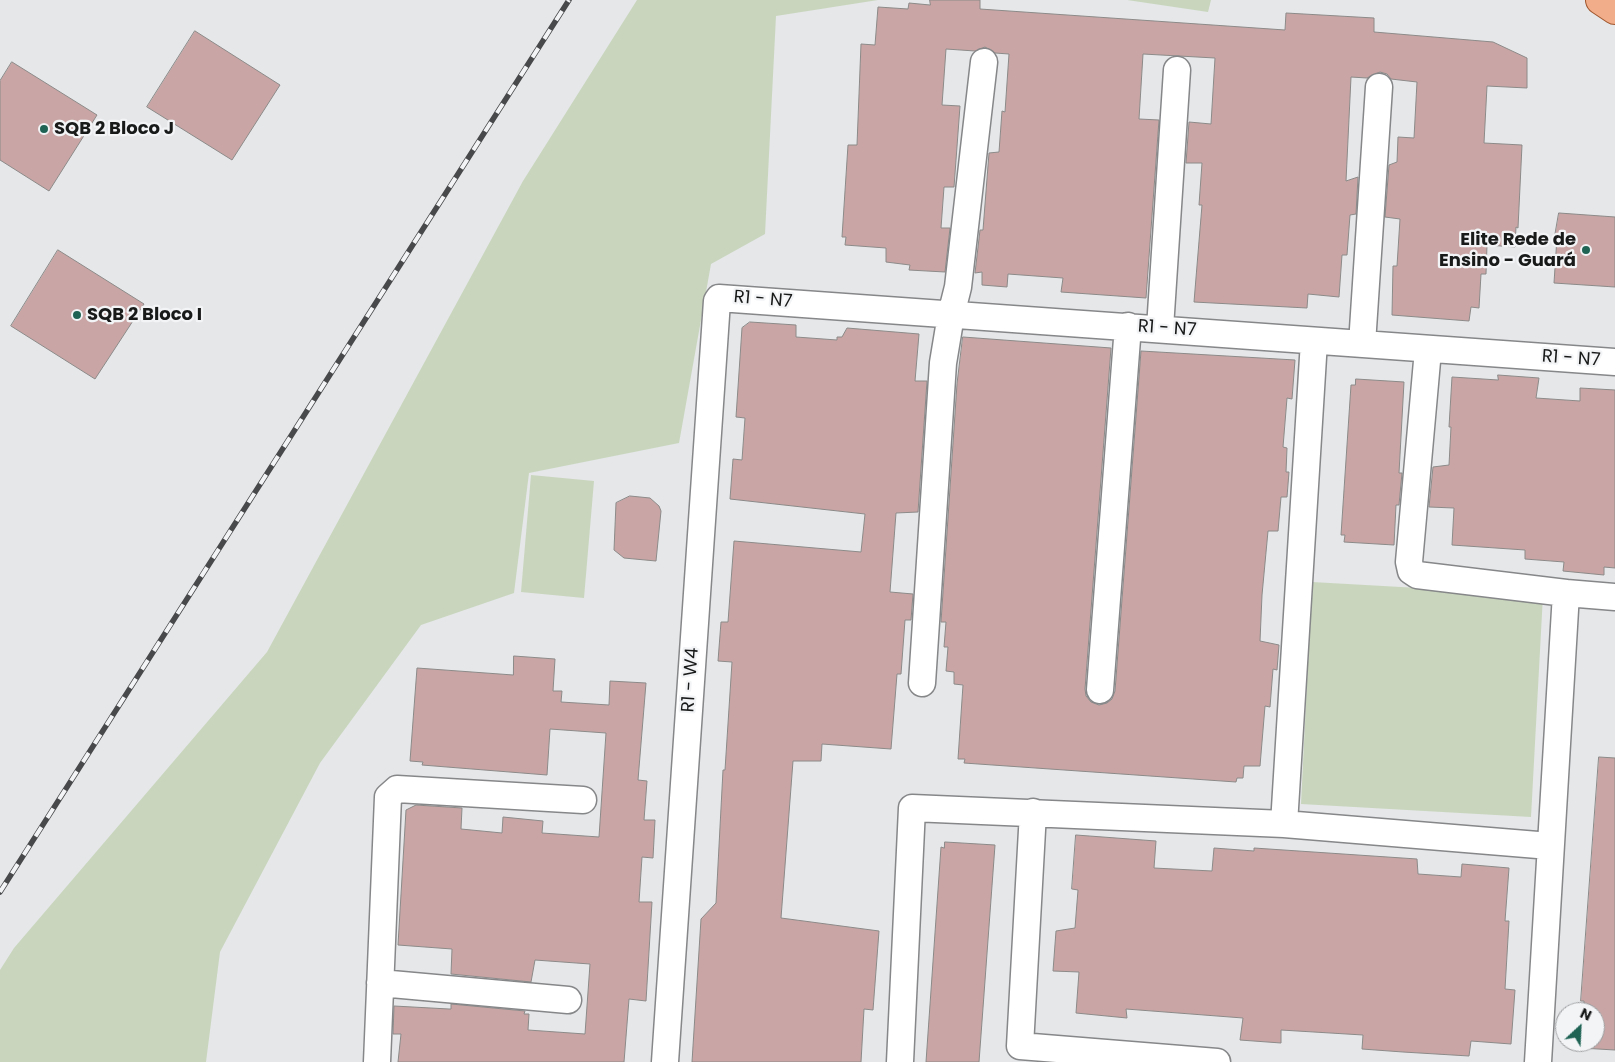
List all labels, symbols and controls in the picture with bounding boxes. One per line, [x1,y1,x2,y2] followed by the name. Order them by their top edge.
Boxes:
[54,118,174,140] place label: SQB 2 Bloco J
[38,123,50,135] marker: SQB 2 Bloco J
[1439,229,1576,272] place label: Elite Rede de Ensino - Guará
[1580,244,1592,256] marker: Elite Rede de Ensino - Guará
[733,287,793,313] street label: R1 - N7
[87,304,202,326] place label: SQB 2 Bloco I
[71,309,83,321] marker: SQB 2 Bloco I
[1137,316,1197,342] street label: R1 - N7
[1541,346,1601,372] street label: R1 - N7
[678,647,704,713] street label: R1 - W4
[1555,1002,1605,1052] north arrow
[1577,1003,1595,1026] text: N

